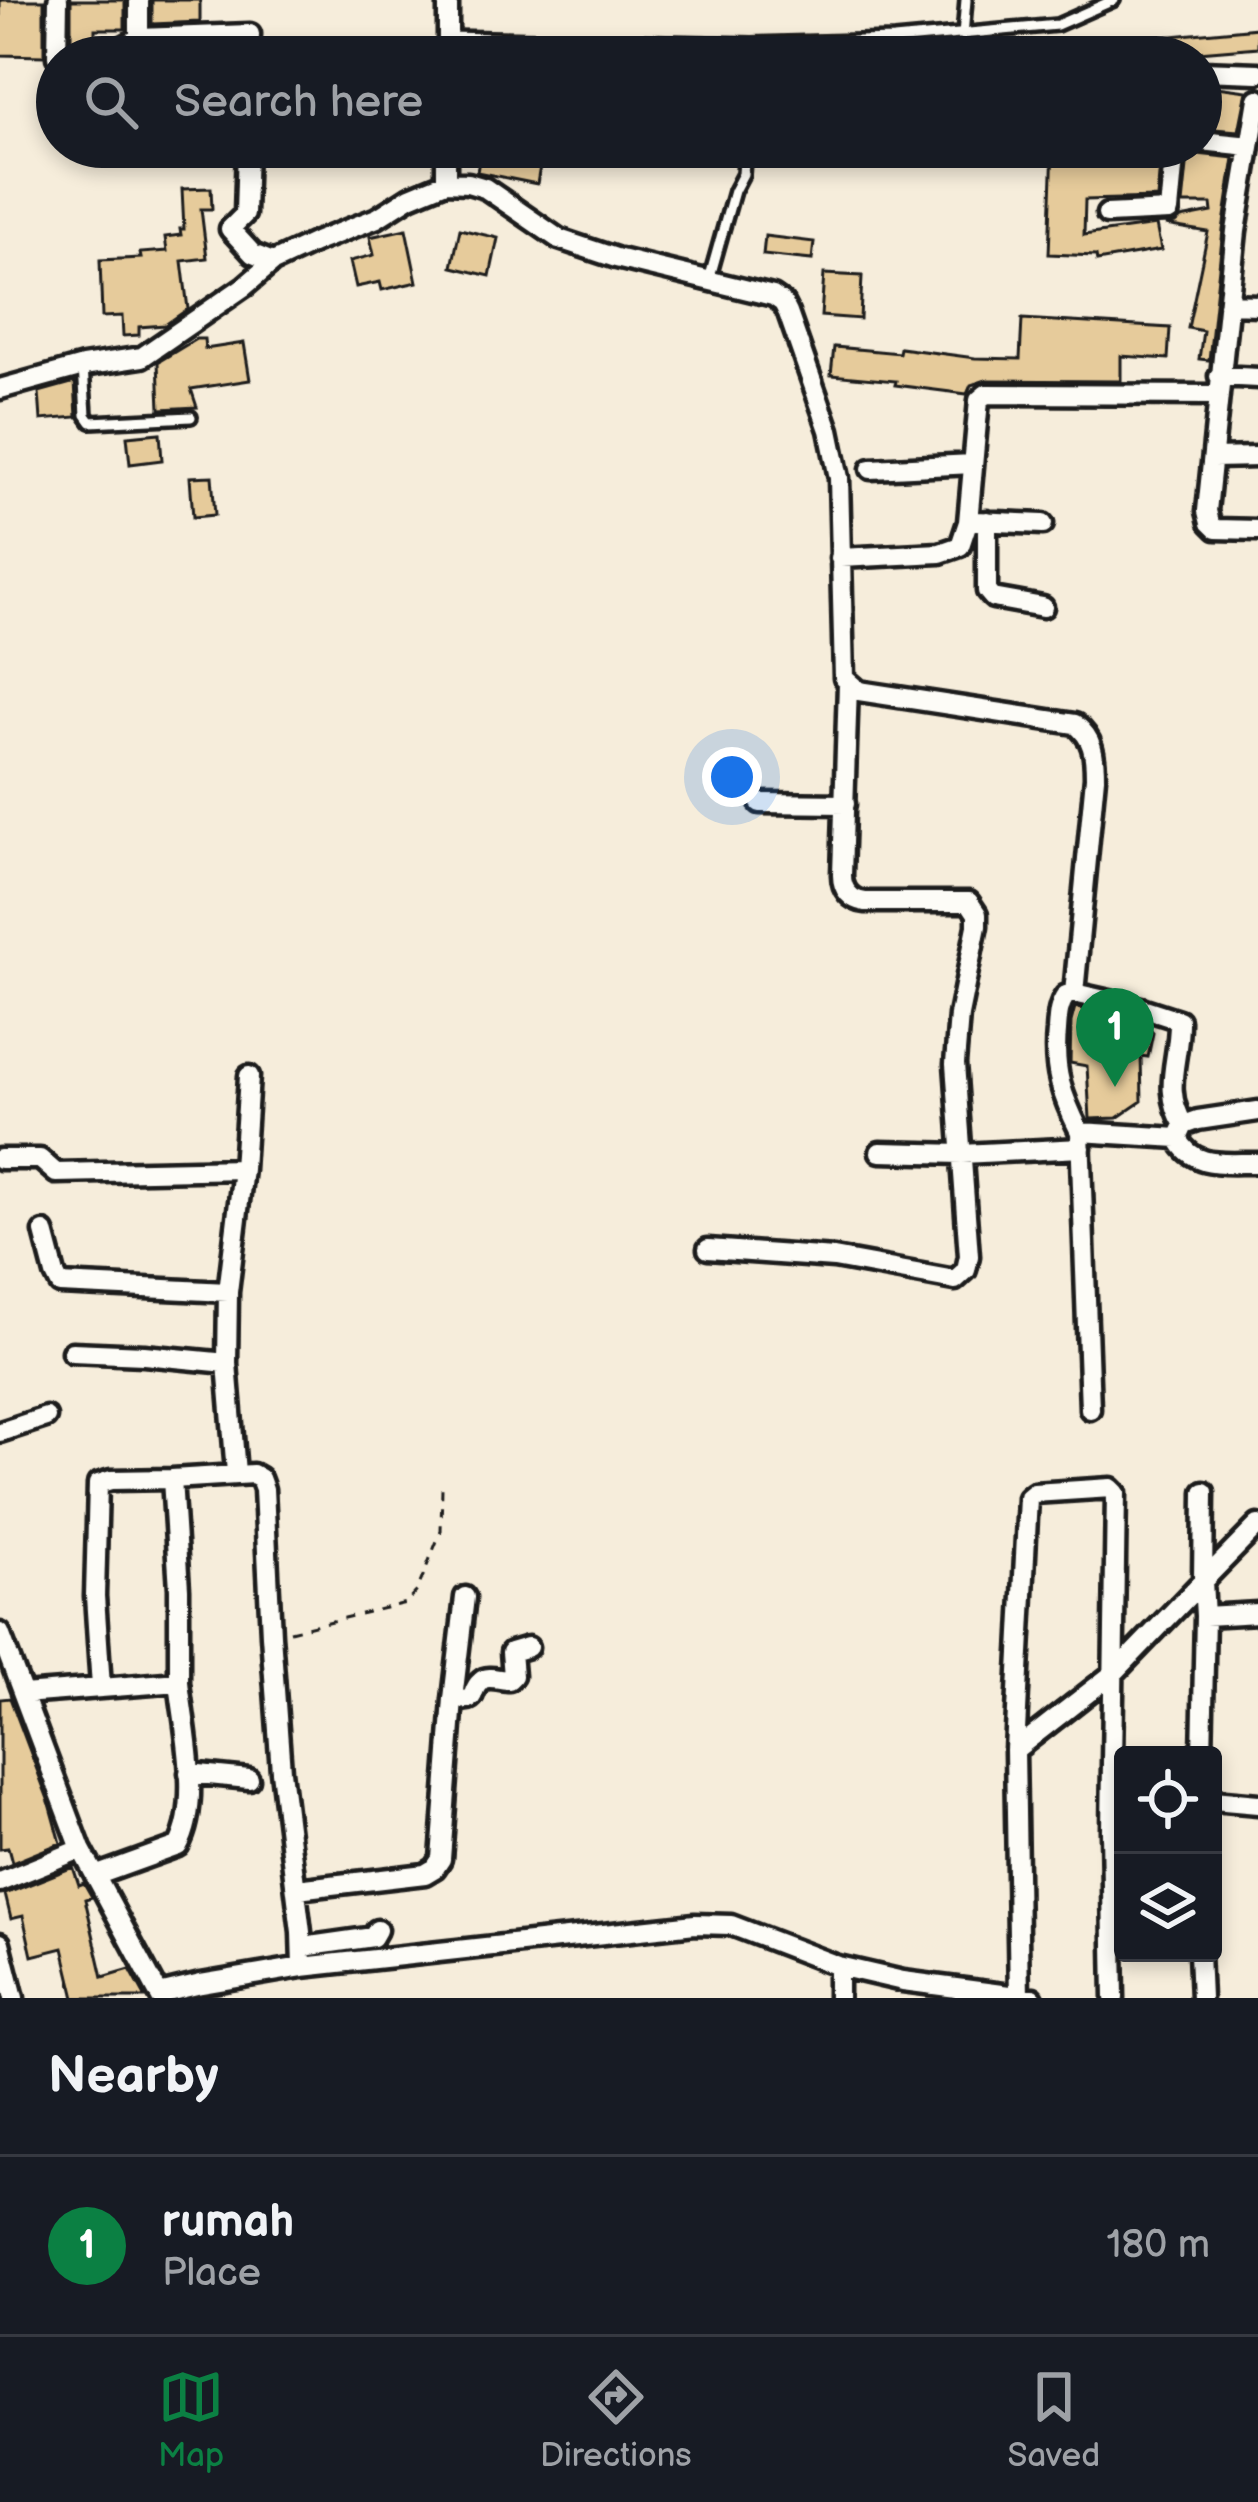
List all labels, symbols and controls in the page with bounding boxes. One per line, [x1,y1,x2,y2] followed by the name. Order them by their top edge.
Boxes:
[36,36,1222,168] search box
[78,69,144,135] icon: search
[174,75,423,130] text: Search here
[702,747,762,807] your location
[1076,988,1154,1087] pin: 1
[1114,1746,1222,1962] map controls
[1114,1746,1222,1854] button: locate
[1114,1854,1222,1962] button: layers
[48,2046,219,2107] text: Nearby
[162,2195,294,2250] text: rumah
[79,2222,95,2269] text: 1
[1106,2222,1210,2269] text: 180 m
[162,2250,261,2297] text: Place
[158,2364,224,2476] tab: Map
[540,2364,692,2476] tab: Directions
[1007,2364,1100,2476] tab: Saved

